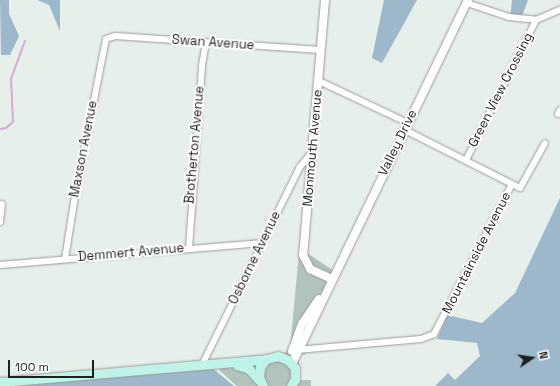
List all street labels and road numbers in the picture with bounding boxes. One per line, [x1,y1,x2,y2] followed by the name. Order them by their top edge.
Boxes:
[465,30,537,150] street label: Green View Crossing
[171,32,255,54] street label: Swan Avenue
[182,85,208,205] street label: Brotherton Avenue
[300,89,326,207] street label: Monmouth Avenue
[67,99,101,199] street label: Maxson Avenue
[375,107,421,179] street label: Valley Drive
[439,189,515,317] street label: Mountainside Avenue
[226,209,284,307] street label: Osborne Avenue
[77,241,185,265] street label: Demmert Avenue

